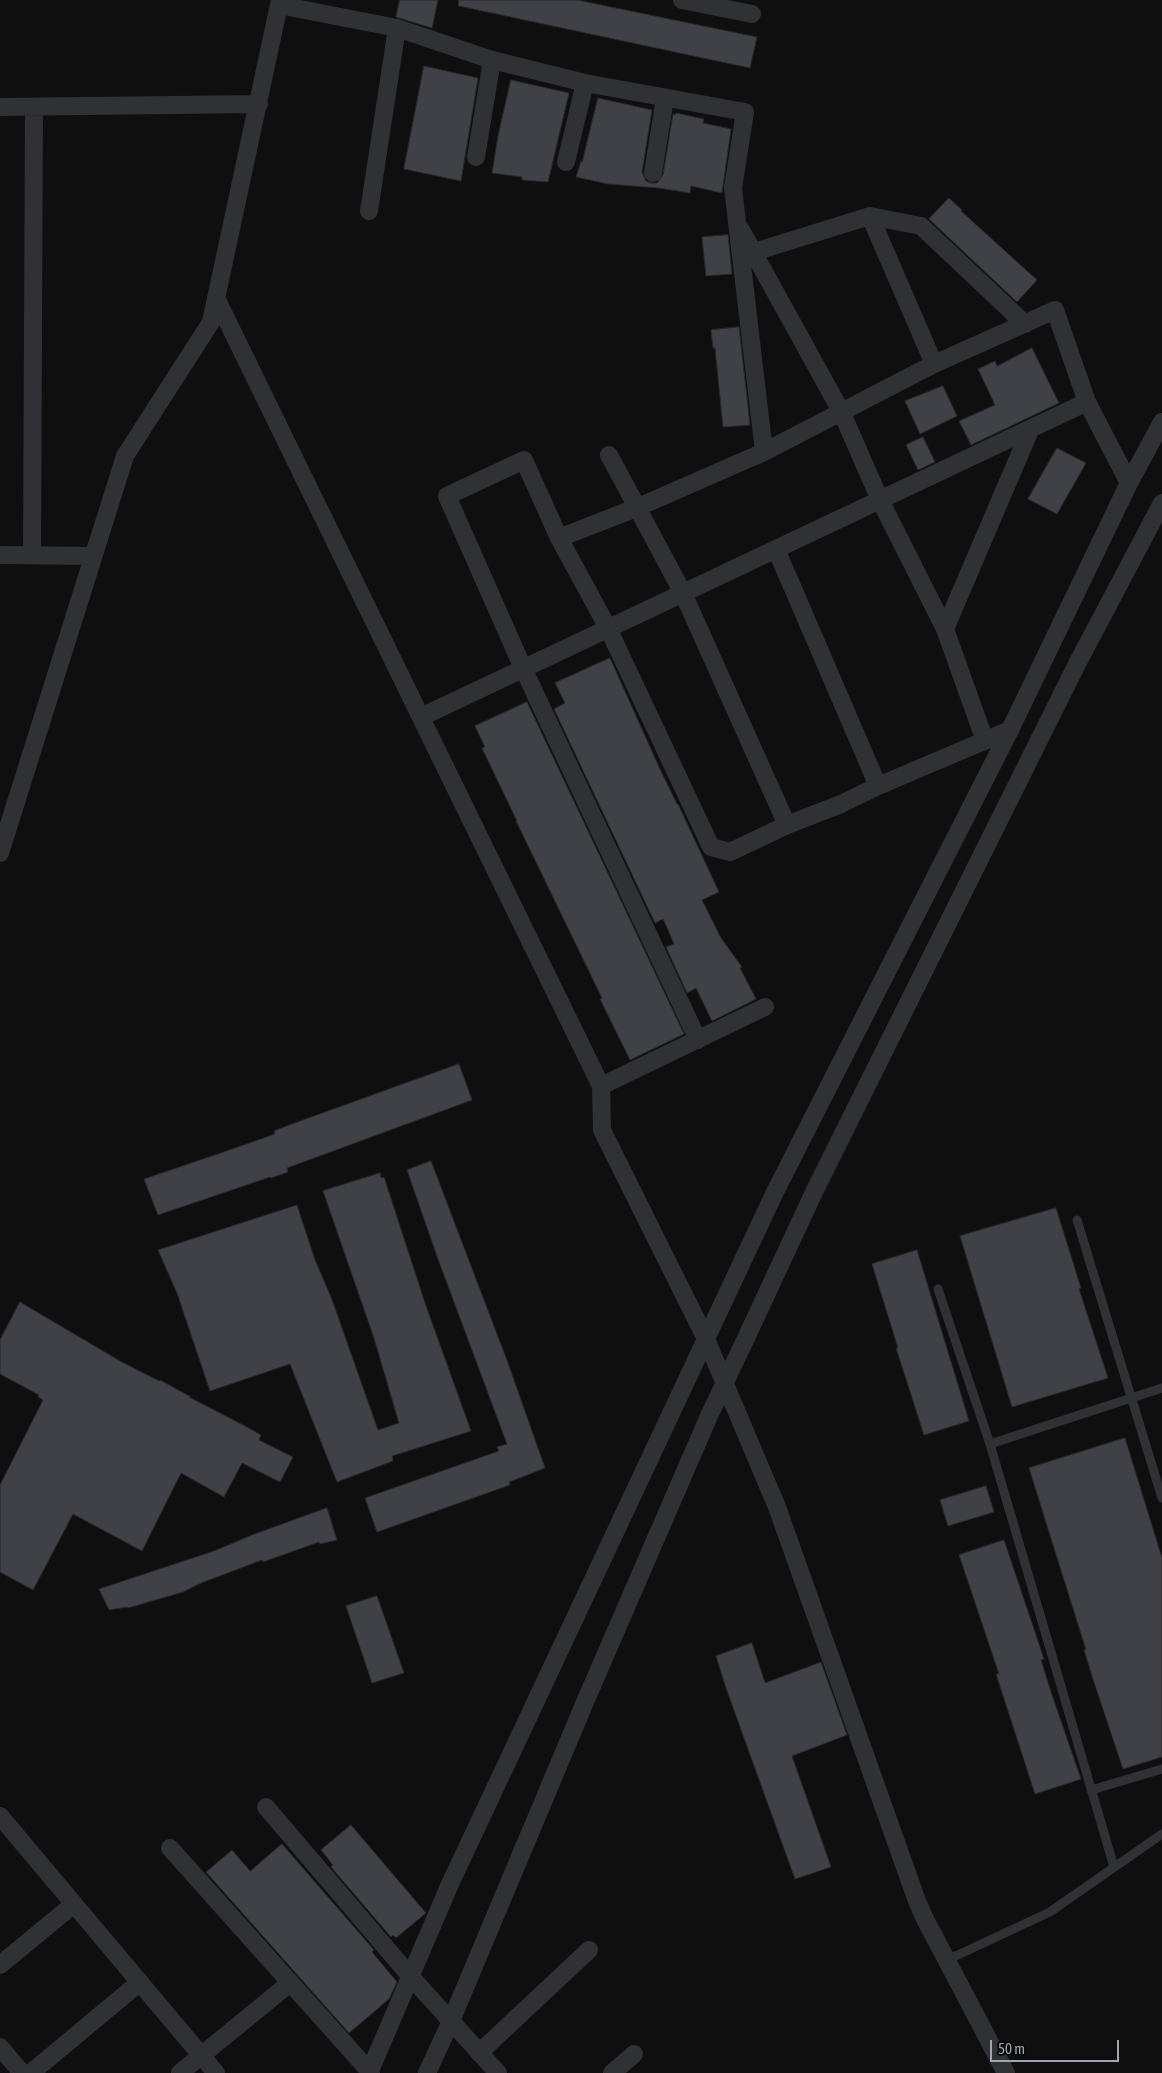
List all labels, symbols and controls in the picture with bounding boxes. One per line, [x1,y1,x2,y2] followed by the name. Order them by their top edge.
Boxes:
[992,2030,1121,2062] scale bar
[998,2040,1025,2057] text: 50 m

